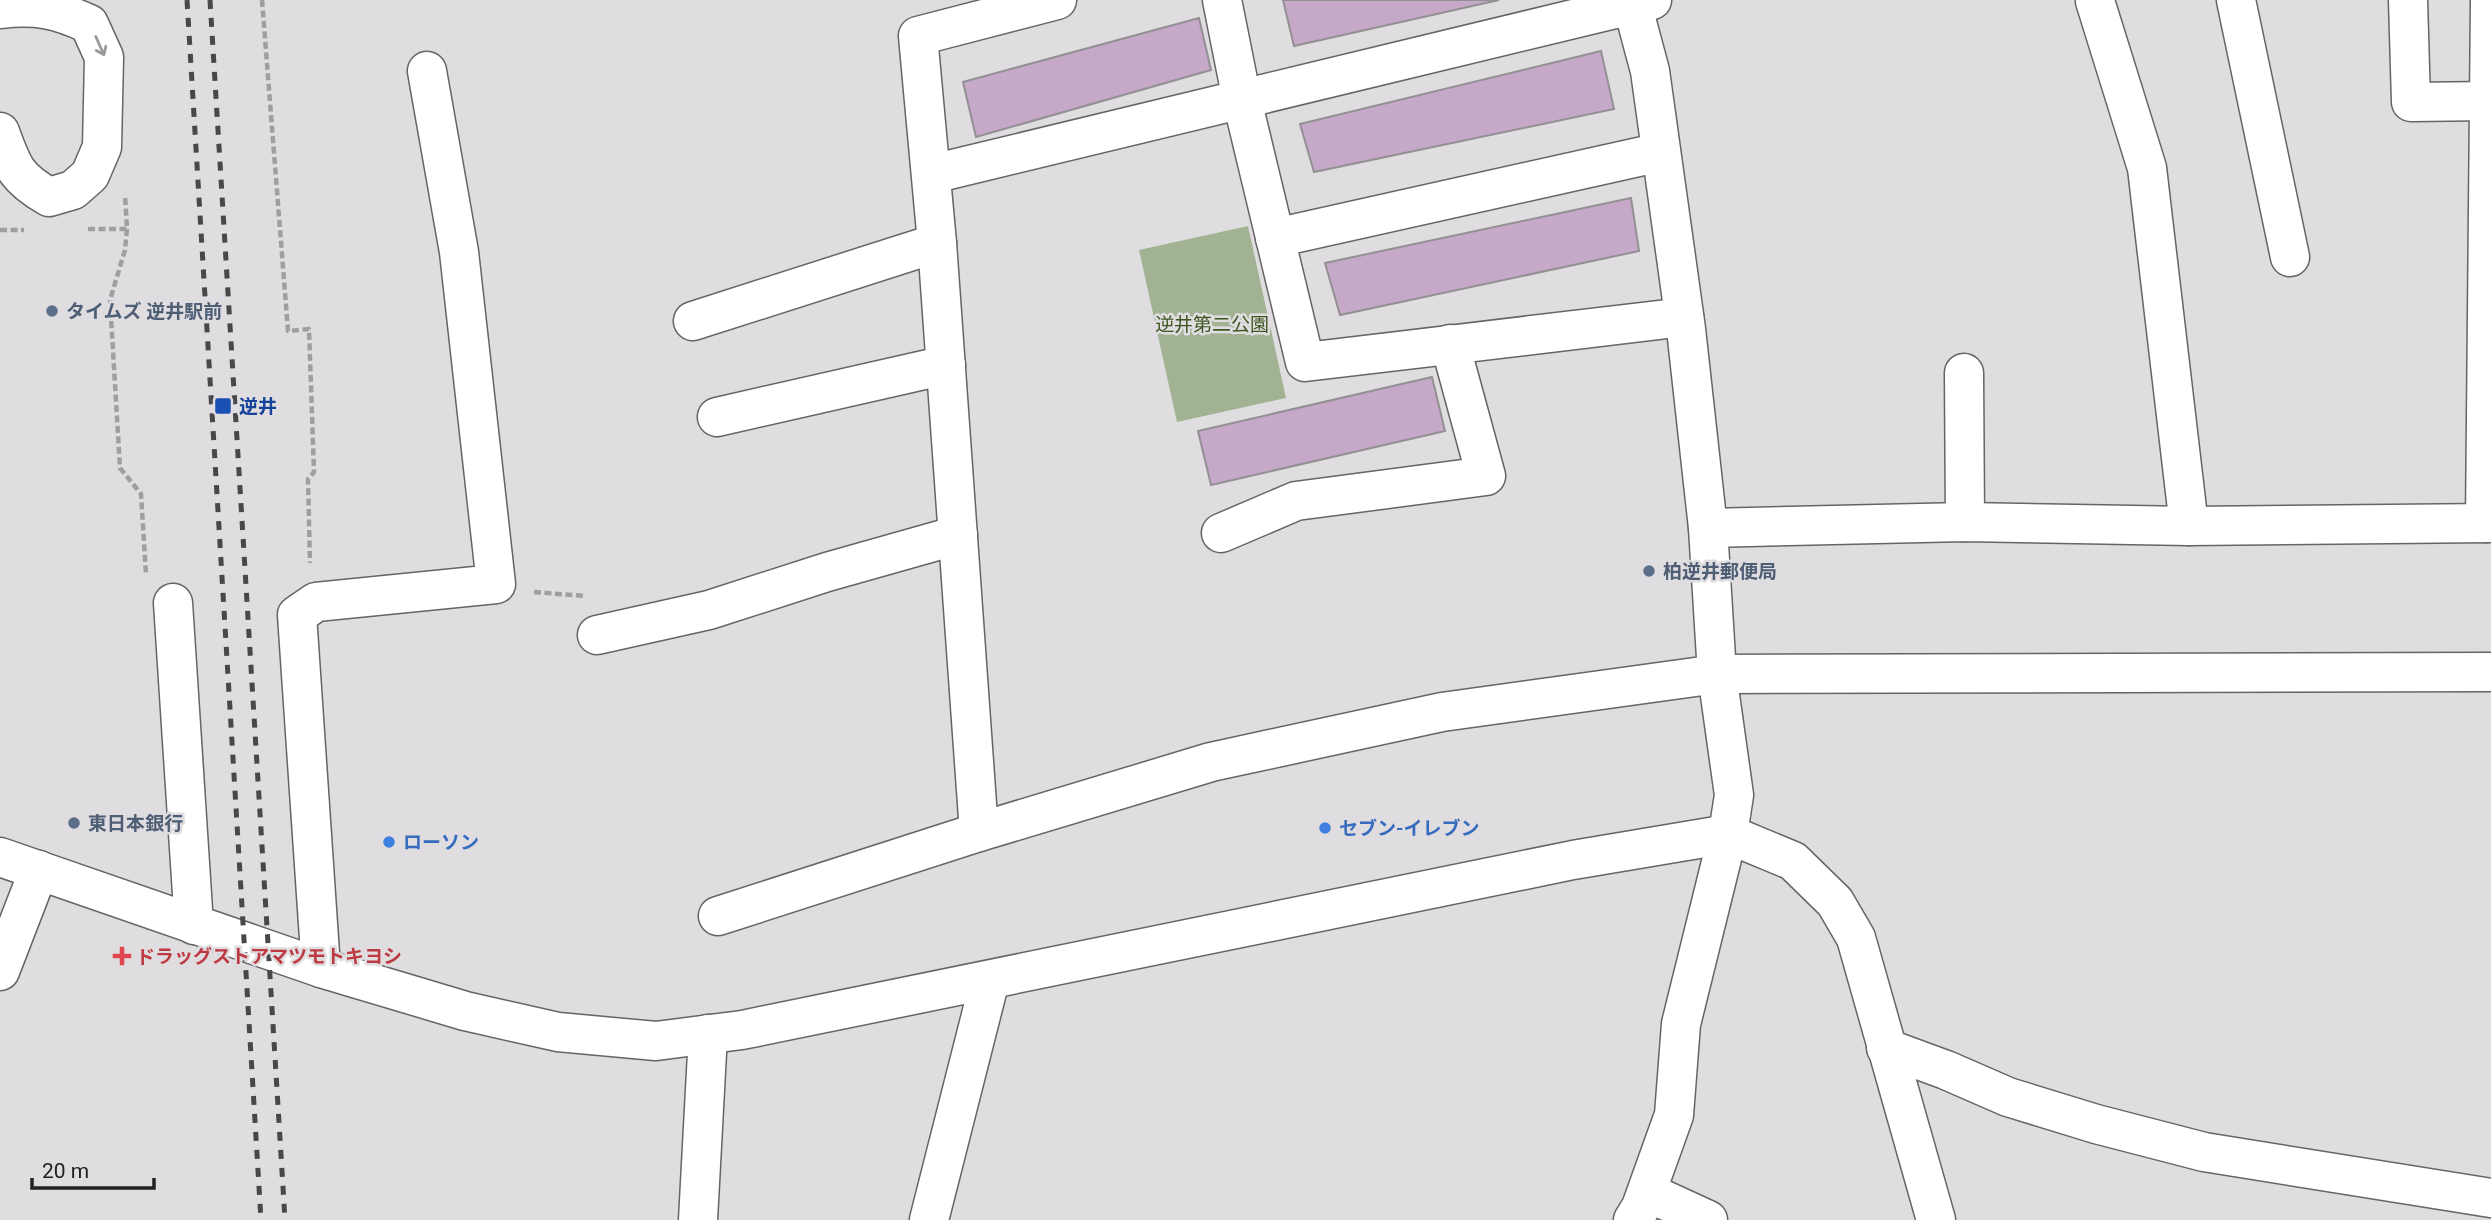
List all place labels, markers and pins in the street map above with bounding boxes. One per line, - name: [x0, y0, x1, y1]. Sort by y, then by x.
- place label: タイムズ 逆井駅前: [66, 300, 222, 323]
- marker: タイムズ 逆井駅前: [44, 303, 60, 319]
- place label: 逆井: [239, 395, 277, 418]
- marker: 逆井: [213, 396, 233, 416]
- place label: 柏逆井郵便局: [1663, 560, 1777, 583]
- marker: 柏逆井郵便局: [1641, 563, 1657, 579]
- place label: 東日本銀行: [88, 812, 183, 835]
- marker: 東日本銀行: [66, 815, 82, 831]
- place label: セブン-イレブン: [1339, 817, 1480, 840]
- marker: セブン-イレブン: [1317, 820, 1333, 836]
- place label: ローソン: [403, 831, 479, 854]
- marker: ローソン: [381, 834, 397, 850]
- place label: ドラッグストアマツモトキヨシ: [136, 945, 402, 968]
- marker: ドラッグストアマツモトキヨシ: [114, 948, 130, 964]

